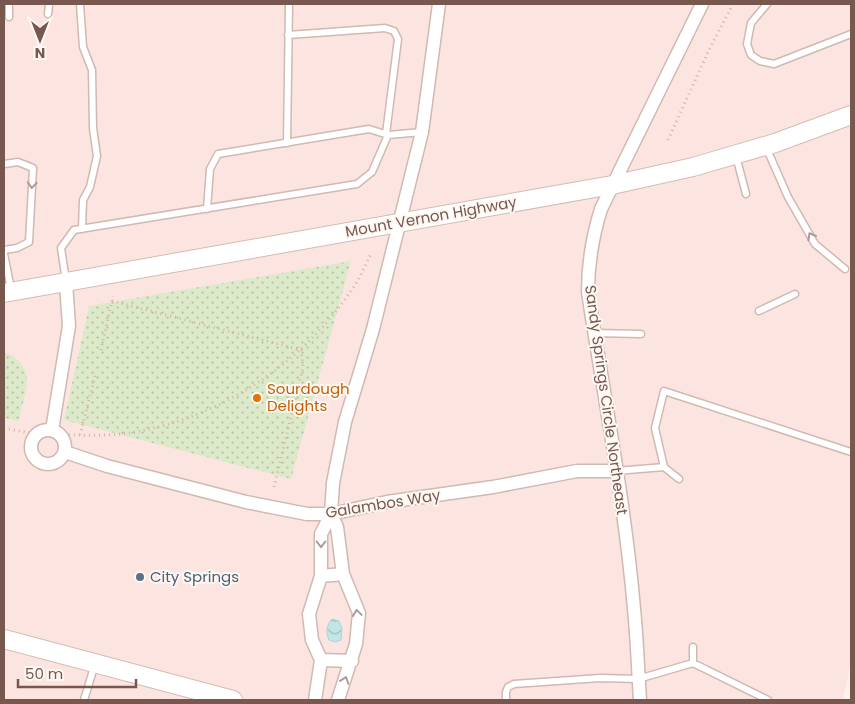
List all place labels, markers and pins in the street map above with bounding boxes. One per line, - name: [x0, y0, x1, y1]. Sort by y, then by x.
- place label: Sourdough Delights: [267, 378, 350, 416]
- marker: Sourdough Delights: [251, 392, 263, 404]
- place label: City Springs: [150, 566, 239, 587]
- marker: City Springs: [134, 571, 146, 583]

